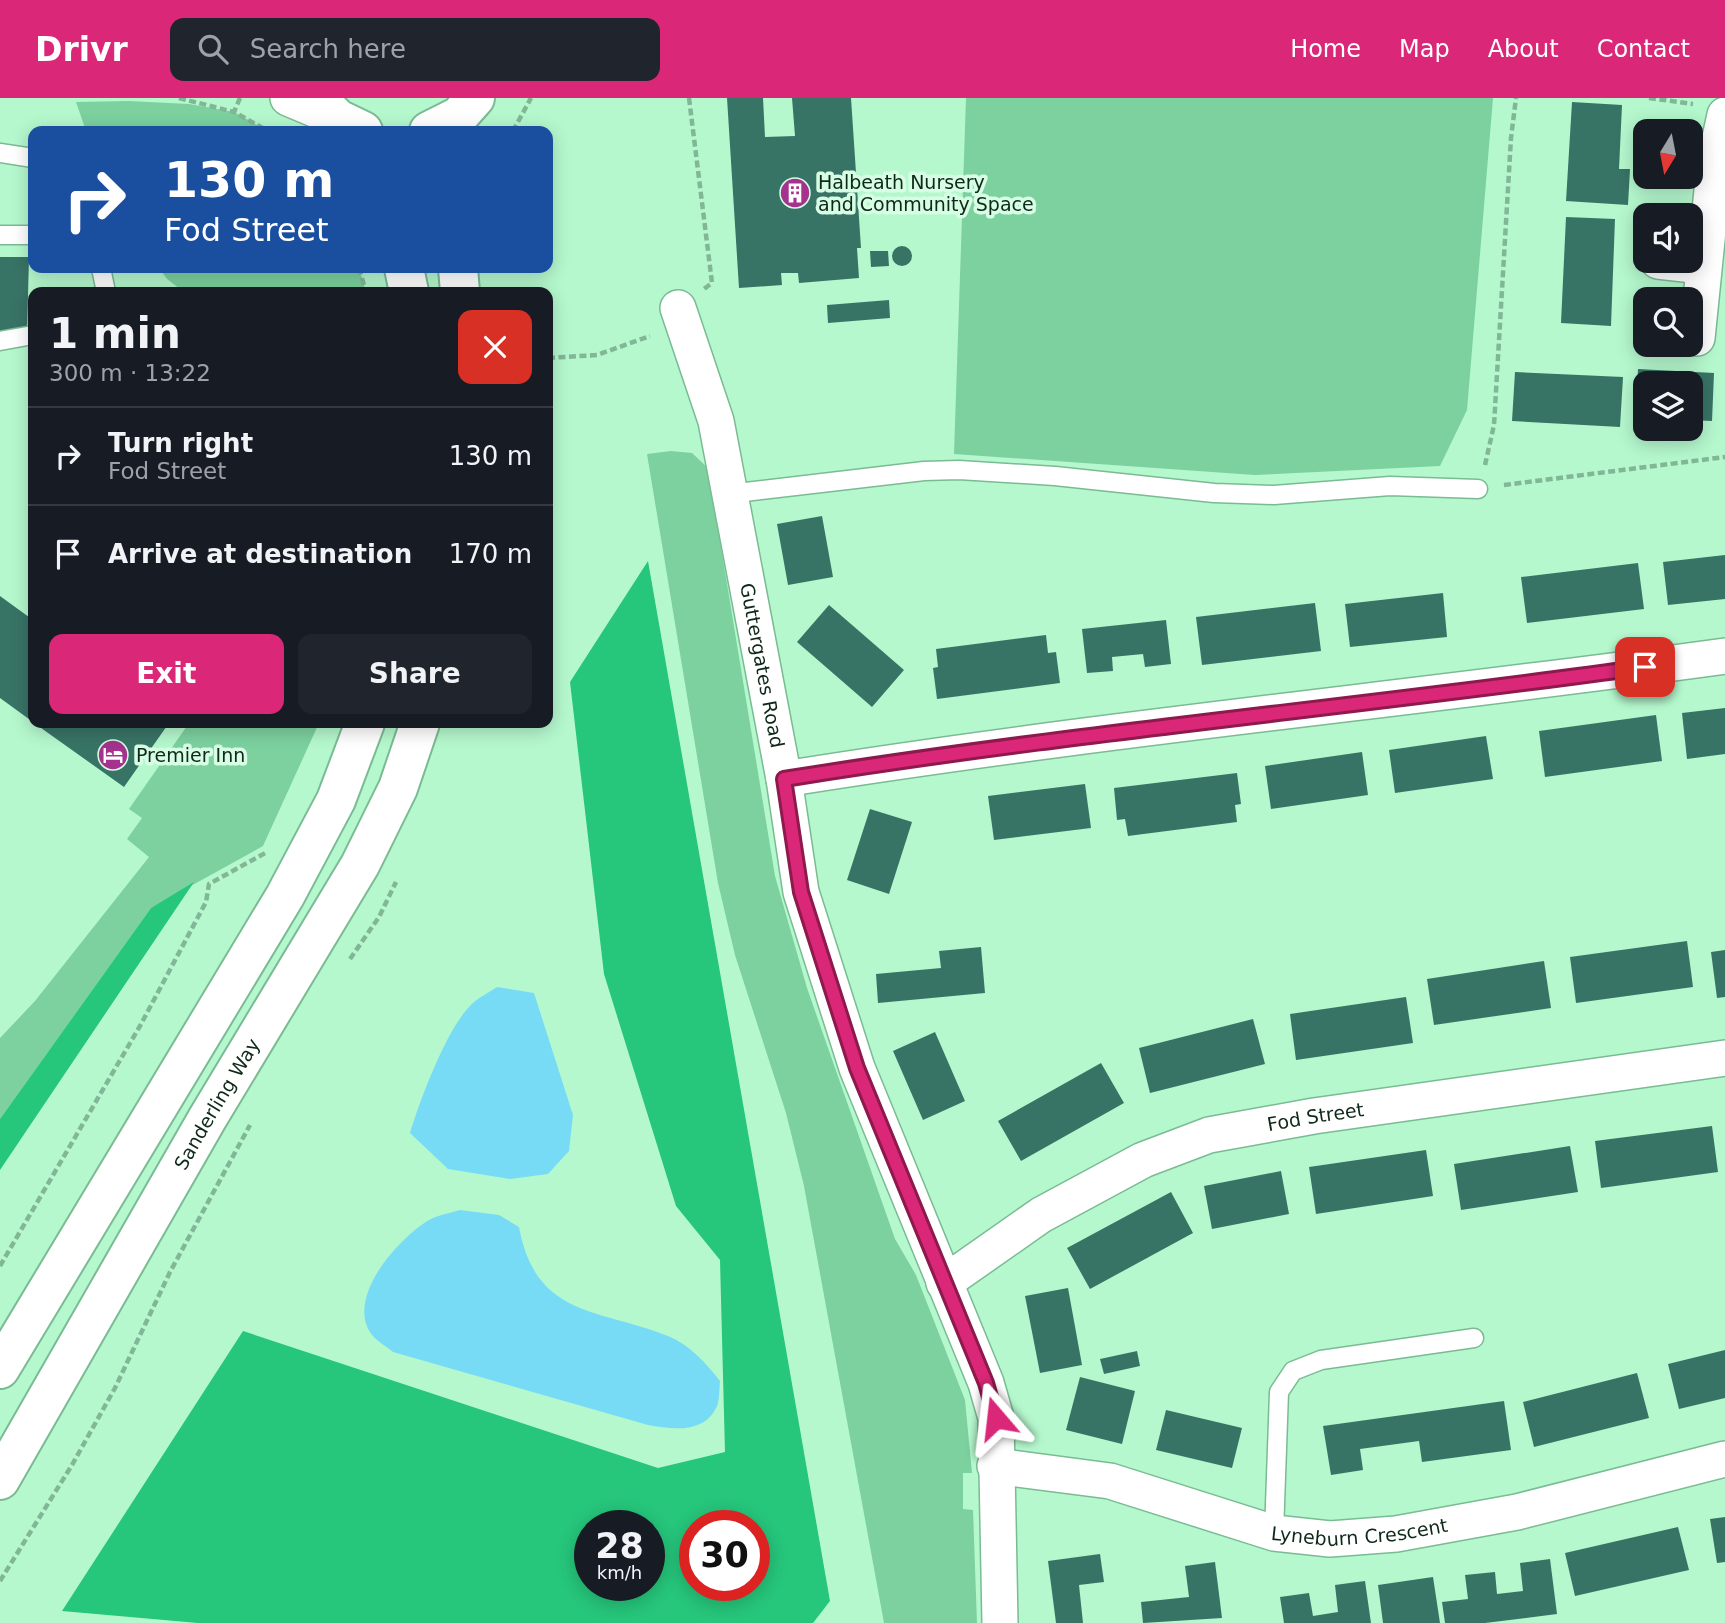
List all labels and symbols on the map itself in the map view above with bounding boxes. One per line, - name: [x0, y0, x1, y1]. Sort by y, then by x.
- north arrow: [1633, 119, 1703, 189]
- place label: Halbeath Nursery and Community Space: [818, 171, 1034, 215]
- building icon: Halbeath Nursery and Community Space: [778, 176, 812, 210]
- street label: Guttergates Road: [736, 581, 789, 750]
- pin: [1615, 637, 1675, 697]
- hotel icon: Premier Inn: [96, 738, 130, 772]
- place label: Premier Inn: [136, 744, 245, 766]
- street label: Sanderling Way: [169, 1034, 264, 1173]
- street label: Fod Street: [1265, 1098, 1365, 1135]
- position arrow: [959, 1381, 1033, 1455]
- speed limit sign: 30: [679, 1510, 770, 1601]
- street label: Lyneburn Crescent: [1270, 1514, 1449, 1550]

